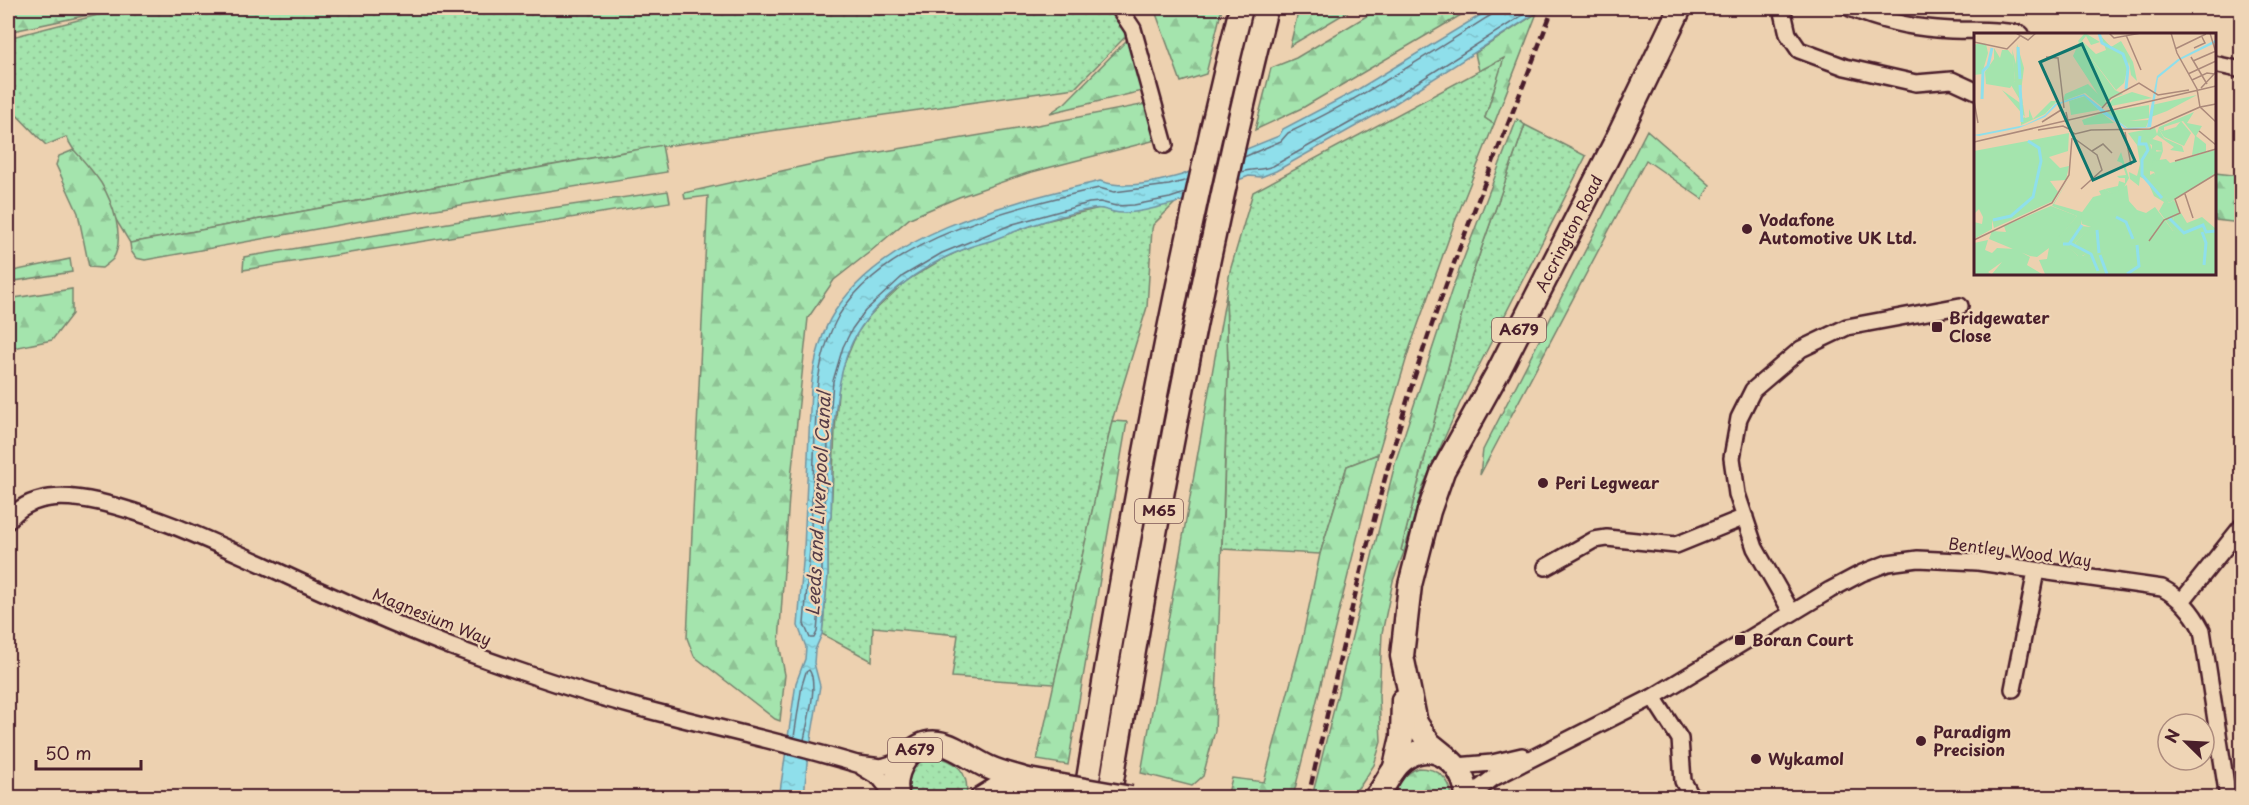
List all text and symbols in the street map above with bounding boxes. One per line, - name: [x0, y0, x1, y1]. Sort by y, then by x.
- inset map: [1974, 33, 2216, 274]
- street label: Accrington Road: [1528, 170, 1608, 296]
- place label: Vodafone Automotive UK Ltd.: [1759, 207, 1917, 249]
- marker: Vodafone Automotive UK Ltd.: [1740, 222, 1754, 236]
- place label: Bridgewater Close: [1949, 305, 2050, 347]
- road number: A679: [1492, 318, 1546, 342]
- marker: Bridgewater Close: [1930, 320, 1944, 334]
- water label: Leeds and Liverpool Canal: [798, 388, 837, 617]
- place label: Peri Legwear: [1555, 470, 1660, 494]
- marker: Peri Legwear: [1536, 476, 1550, 490]
- road number: M65: [1135, 499, 1183, 523]
- street label: Bentley Wood Way: [1947, 530, 2093, 572]
- street label: Magnesium Way: [369, 581, 496, 651]
- place label: Boran Court: [1752, 627, 1854, 651]
- marker: Boran Court: [1733, 633, 1747, 647]
- north arrow: [2156, 712, 2216, 772]
- place label: Paradigm Precision: [1933, 719, 2011, 761]
- text: N: [2158, 725, 2185, 746]
- scale bar: [36, 733, 141, 771]
- marker: Paradigm Precision: [1914, 734, 1928, 748]
- road number: A679: [888, 738, 942, 762]
- text: 50 m: [45, 739, 92, 766]
- place label: Wykamol: [1768, 746, 1844, 770]
- marker: Wykamol: [1749, 752, 1763, 766]

